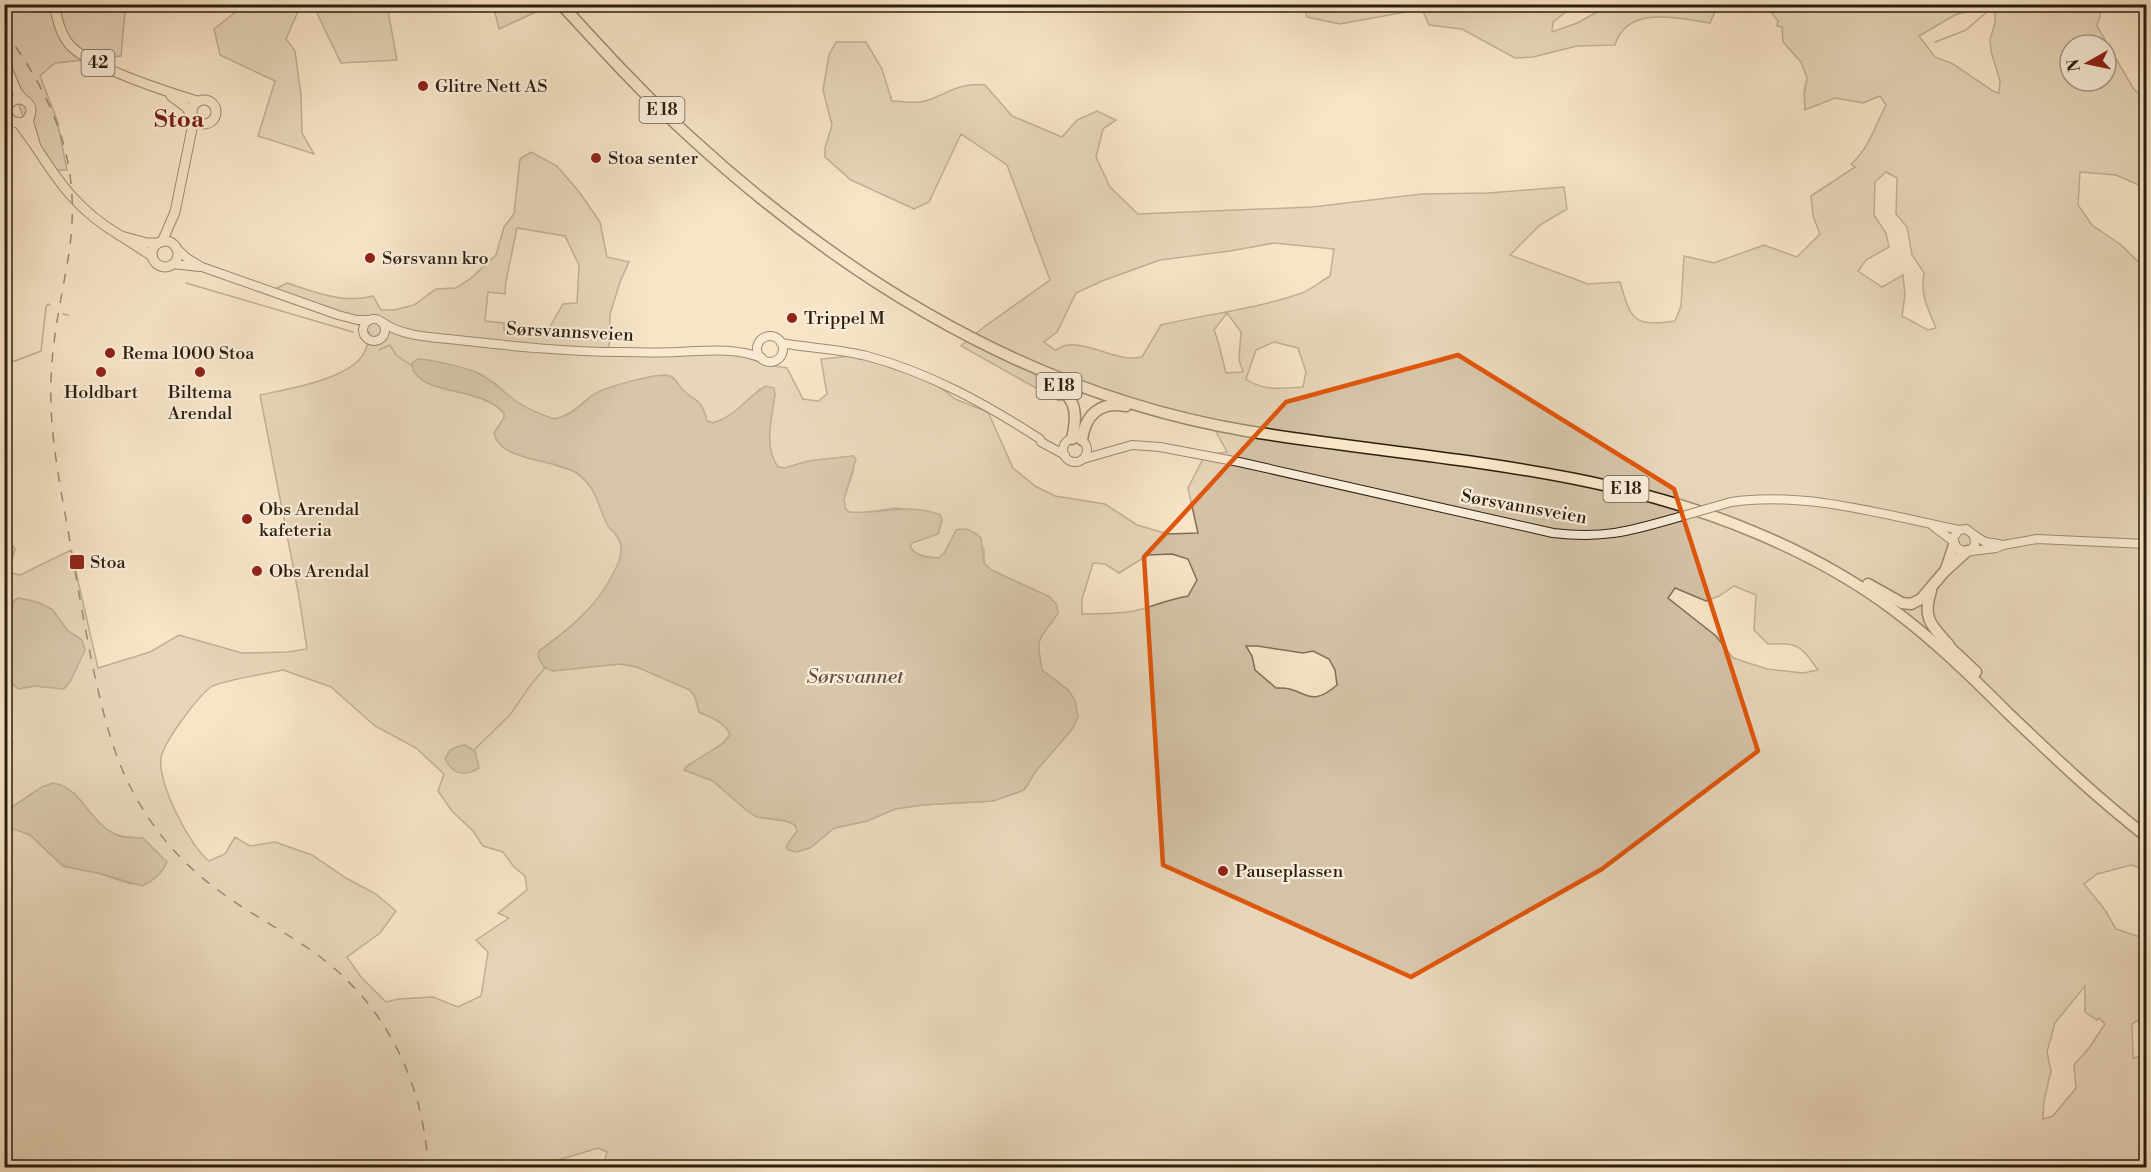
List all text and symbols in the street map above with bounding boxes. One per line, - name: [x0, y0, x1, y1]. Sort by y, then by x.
- north arrow: [2058, 33, 2118, 93]
- road number: 42: [82, 50, 114, 76]
- text: N: [2063, 57, 2085, 73]
- place label: Glitre Nett AS: [435, 75, 548, 98]
- marker: Glitre Nett AS: [416, 79, 430, 93]
- road number: E 18: [640, 97, 684, 123]
- district label: Stoa: [154, 105, 205, 135]
- place label: Stoa senter: [608, 147, 698, 170]
- marker: Stoa senter: [589, 151, 603, 165]
- place label: Sørsvann kro: [382, 247, 489, 270]
- marker: Sørsvann kro: [363, 251, 377, 265]
- place label: Trippel M: [804, 307, 885, 330]
- marker: Trippel M: [785, 311, 799, 325]
- street label: Sørsvannsveien: [506, 317, 635, 347]
- place label: Rema 1000 Stoa: [122, 342, 255, 365]
- marker: Rema 1000 Stoa: [103, 346, 117, 360]
- marker: Holdbart: [94, 365, 108, 379]
- marker: Biltema Arendal: [193, 365, 207, 379]
- road number: E 18: [1036, 373, 1082, 399]
- place label: Holdbart: [64, 381, 139, 404]
- place label: Biltema Arendal: [167, 381, 233, 425]
- road number: E 18: [1604, 476, 1648, 502]
- street label: Sørsvannsveien: [1459, 485, 1589, 529]
- place label: Obs Arendal kafeteria: [259, 498, 360, 542]
- marker: Obs Arendal kafeteria: [240, 512, 254, 526]
- place label: Stoa: [90, 551, 127, 574]
- marker: Stoa: [68, 553, 86, 571]
- place label: Obs Arendal: [269, 560, 370, 583]
- marker: Obs Arendal: [250, 564, 264, 578]
- water label: Sørsvannet: [806, 665, 904, 690]
- place label: Pauseplassen: [1235, 860, 1343, 883]
- marker: Pauseplassen: [1216, 864, 1230, 878]

